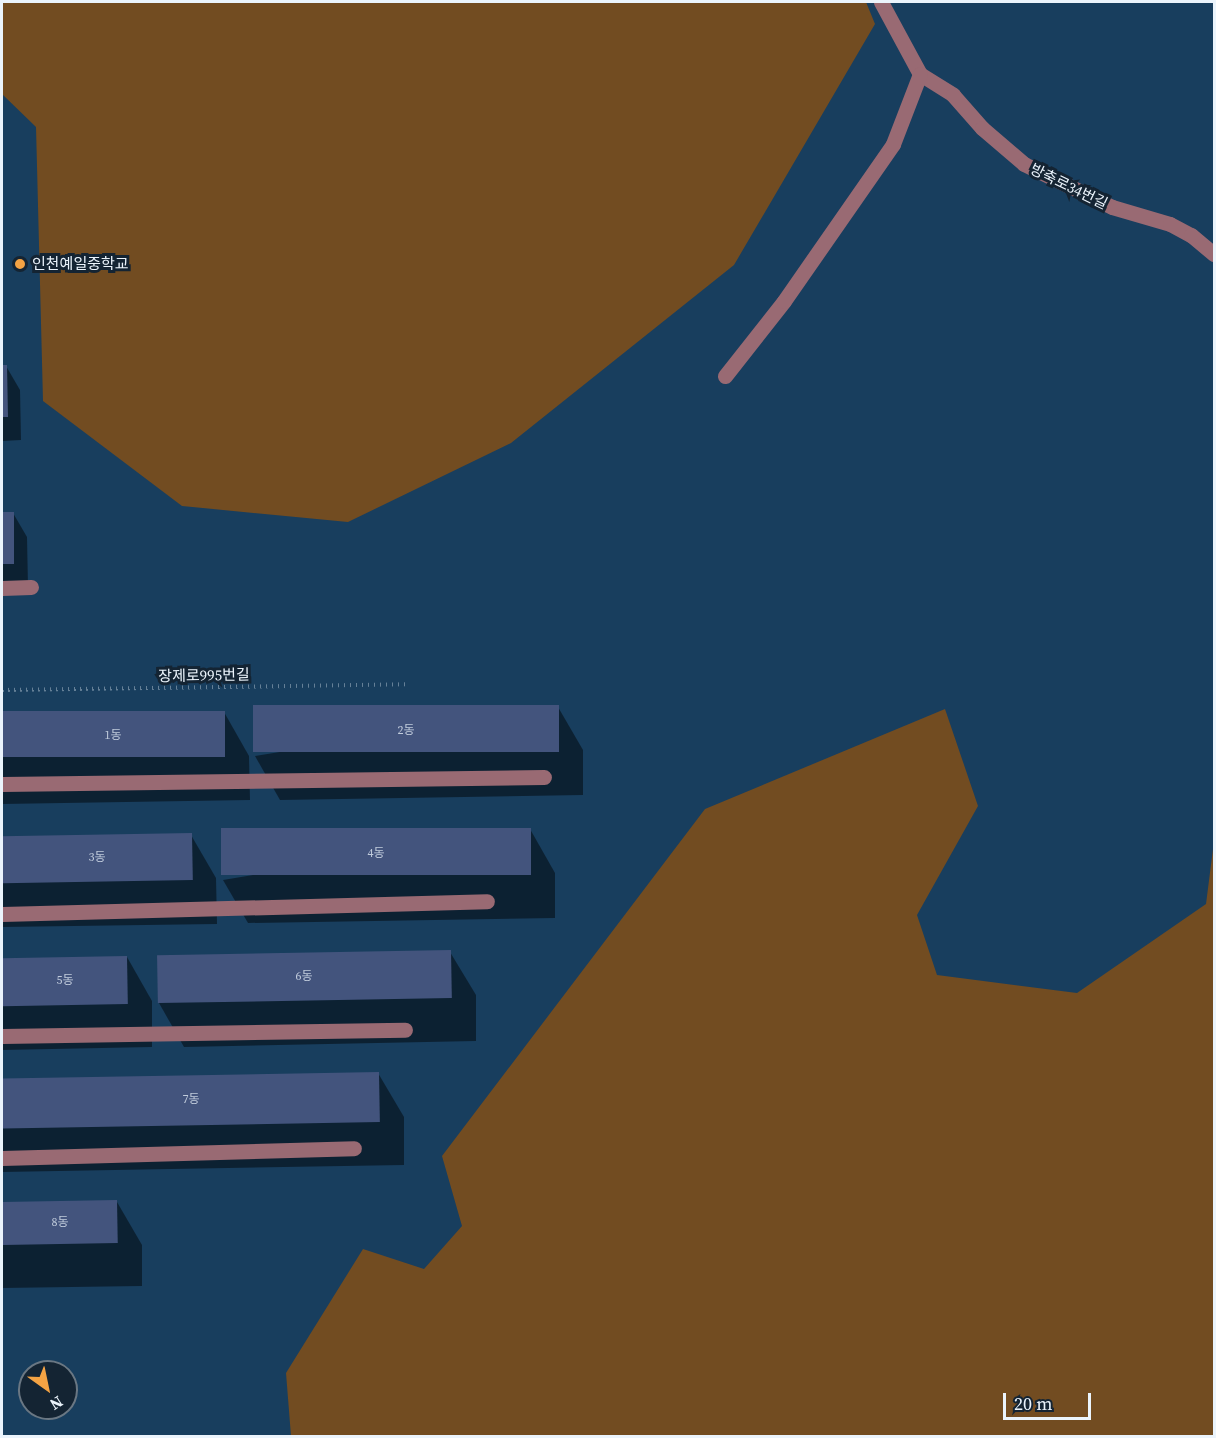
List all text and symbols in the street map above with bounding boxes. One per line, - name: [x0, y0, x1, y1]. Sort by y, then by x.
- street label: 방축로34번길: [1027, 159, 1111, 213]
- place label: 인천예일중학교: [32, 255, 129, 273]
- marker: 인천예일중학교: [13, 257, 27, 271]
- street label: 장제로995번길: [158, 665, 250, 685]
- house number: 2동: [397, 724, 415, 738]
- house number: 1동: [104, 729, 122, 743]
- house number: 4동: [367, 847, 385, 861]
- house number: 3동: [88, 851, 106, 865]
- house number: 6동: [295, 970, 313, 984]
- house number: 5동: [56, 974, 74, 988]
- house number: 7동: [182, 1093, 200, 1107]
- house number: 8동: [51, 1216, 69, 1230]
- north arrow: [18, 1360, 78, 1420]
- scale bar: [1006, 1381, 1094, 1419]
- text: N: [46, 1391, 68, 1416]
- text: 20 m: [1014, 1391, 1052, 1416]

